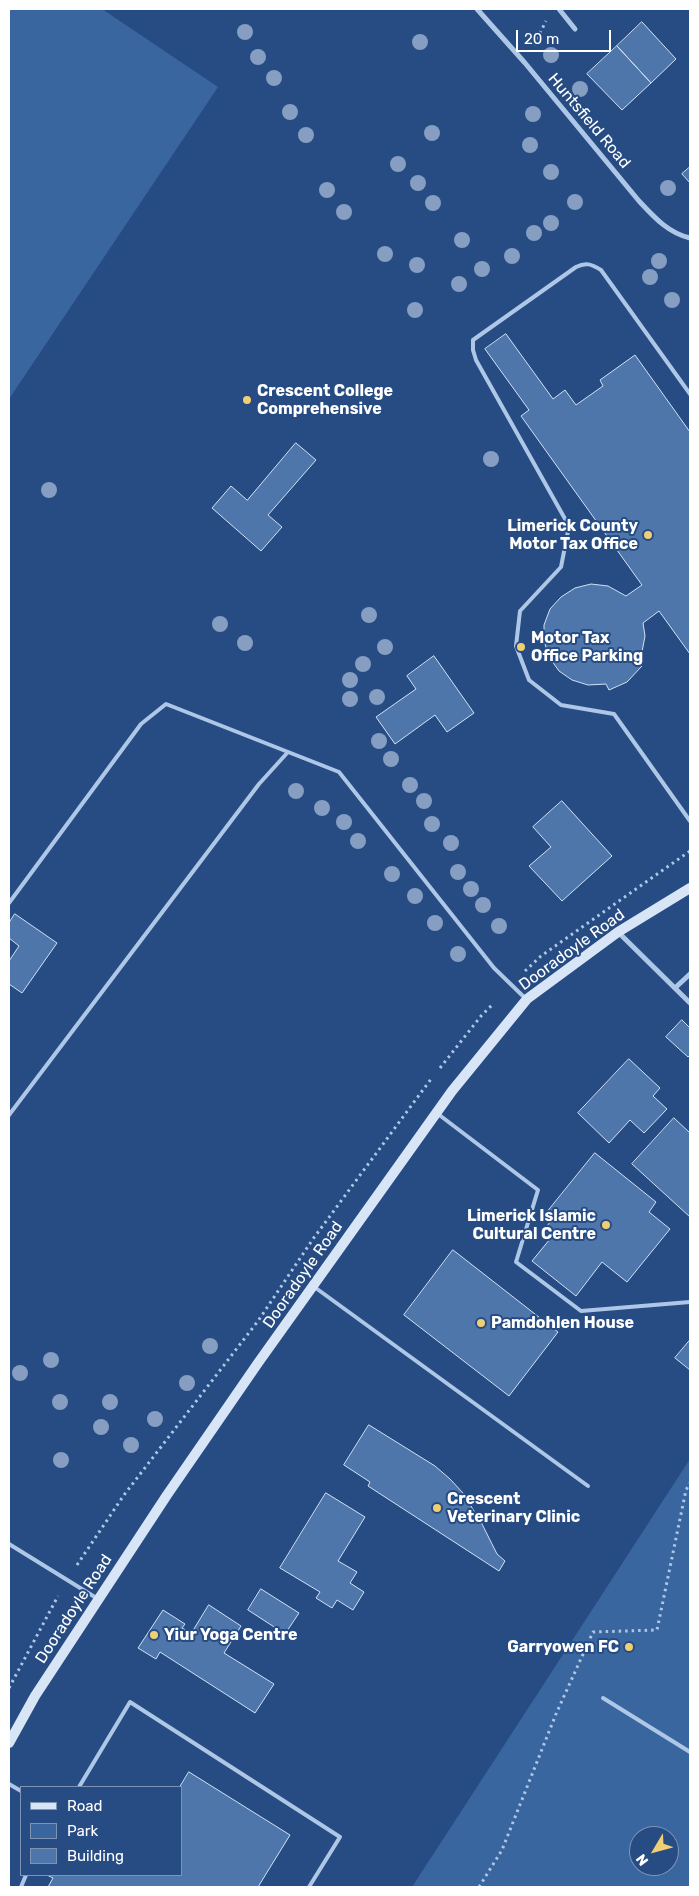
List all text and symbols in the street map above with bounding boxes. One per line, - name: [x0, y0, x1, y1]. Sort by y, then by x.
- scale bar: [519, 20, 614, 52]
- text: 20 m: [524, 30, 559, 48]
- street label: Huntsfield Road: [544, 70, 634, 172]
- place label: Crescent College Comprehensive: [257, 381, 393, 419]
- marker: Crescent College Comprehensive: [241, 394, 253, 406]
- place label: Limerick County Motor Tax Office: [507, 516, 638, 554]
- marker: Limerick County Motor Tax Office: [642, 529, 654, 541]
- place label: Motor Tax Office Parking: [531, 628, 643, 666]
- marker: Motor Tax Office Parking: [515, 641, 527, 653]
- street label: Dooradoyle Road: [515, 905, 629, 995]
- place label: Limerick Islamic Cultural Centre: [467, 1206, 596, 1244]
- street label: Dooradoyle Road: [259, 1218, 347, 1332]
- marker: Limerick Islamic Cultural Centre: [600, 1219, 612, 1231]
- place label: Pamdohlen House: [491, 1313, 634, 1333]
- marker: Pamdohlen House: [475, 1317, 487, 1329]
- place label: Crescent Veterinary Clinic: [447, 1489, 580, 1527]
- marker: Crescent Veterinary Clinic: [431, 1502, 443, 1514]
- street label: Dooradoyle Road: [32, 1551, 116, 1667]
- place label: Yiur Yoga Centre: [164, 1625, 297, 1645]
- marker: Yiur Yoga Centre: [148, 1629, 160, 1641]
- place label: Garryowen FC: [507, 1637, 619, 1657]
- marker: Garryowen FC: [623, 1641, 635, 1653]
- legend: [20, 1786, 182, 1876]
- text: Road: [67, 1797, 103, 1815]
- text: Park: [67, 1822, 98, 1840]
- north arrow: [629, 1826, 679, 1876]
- text: Building: [67, 1847, 124, 1865]
- text: N: [633, 1851, 652, 1869]

